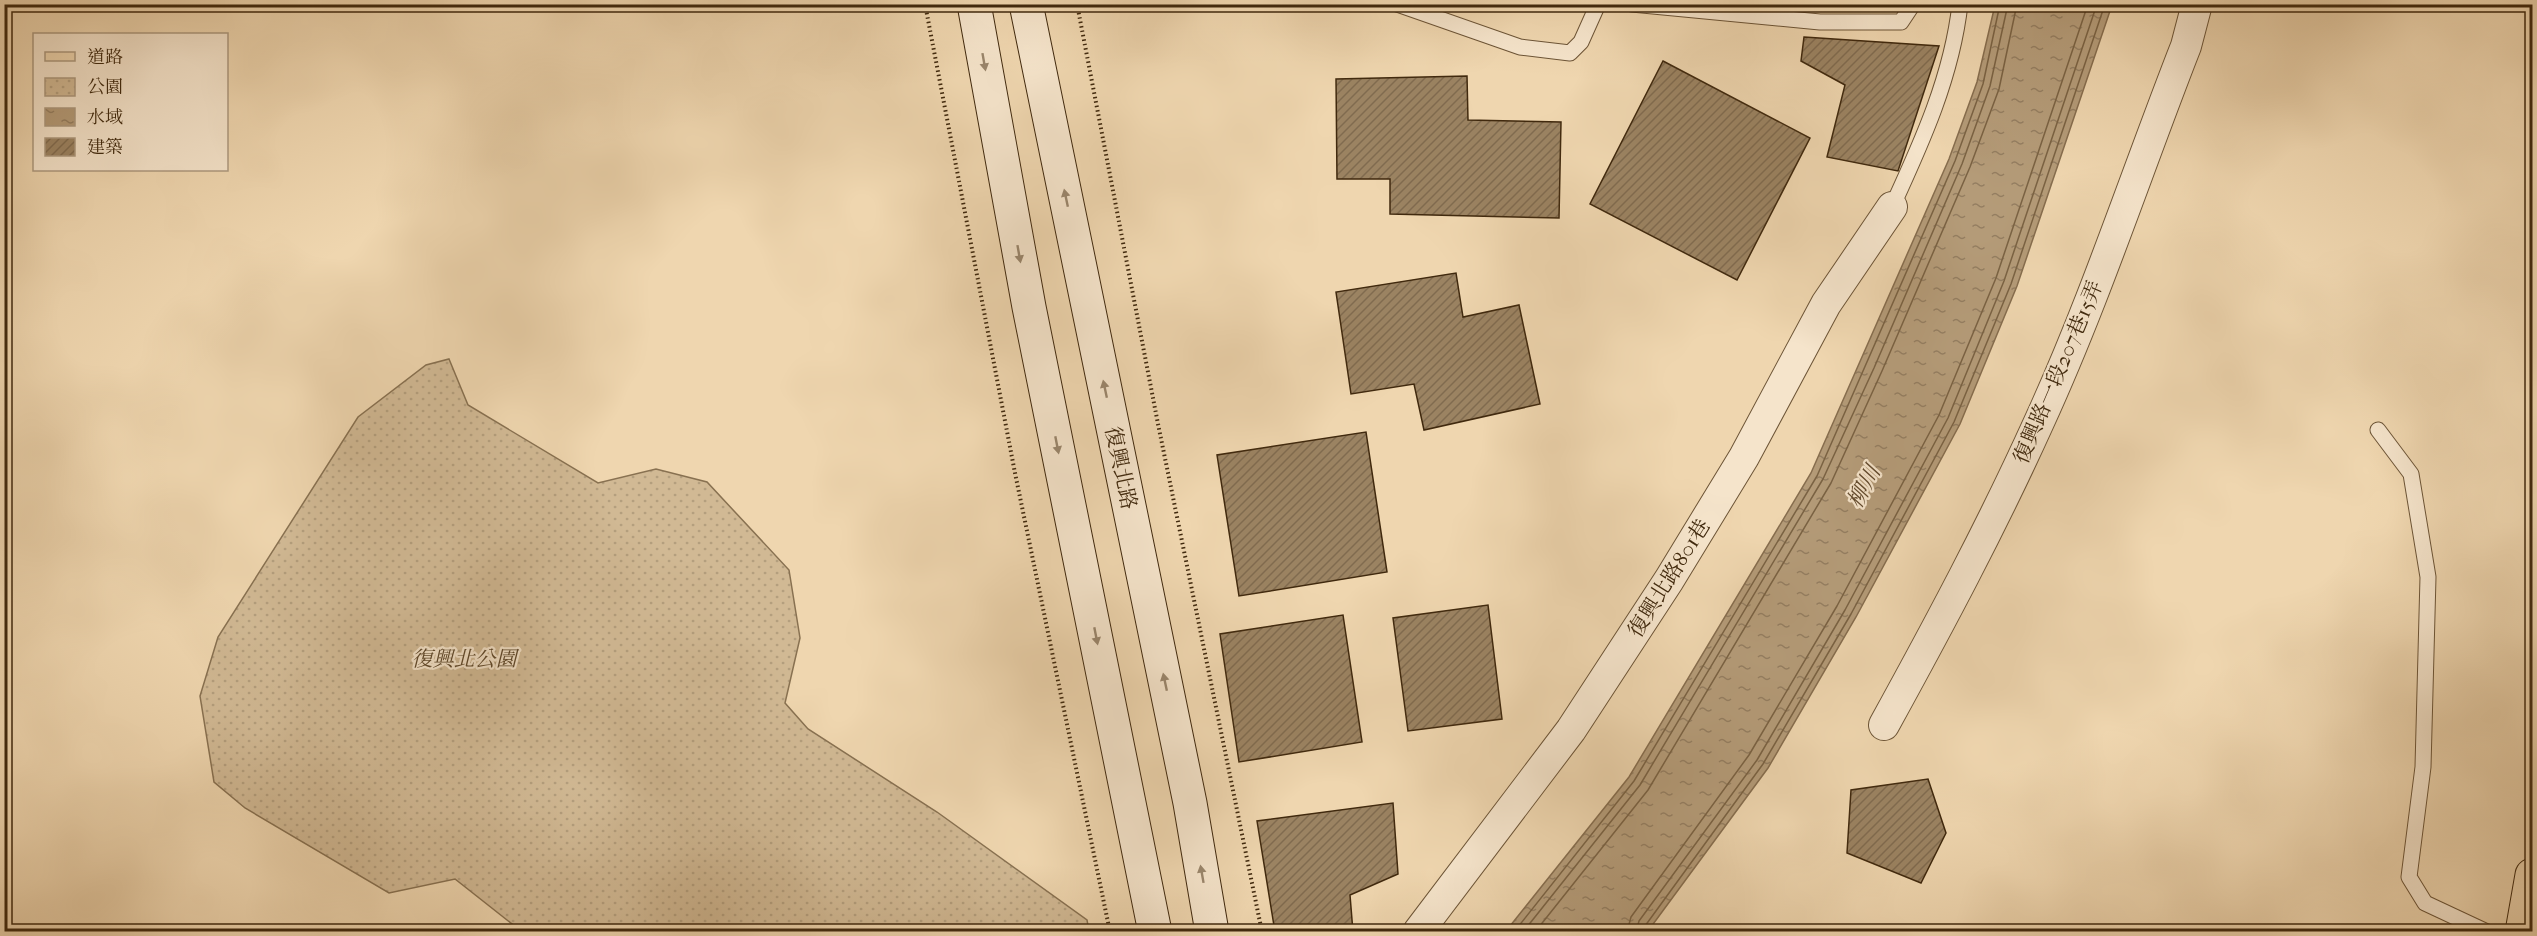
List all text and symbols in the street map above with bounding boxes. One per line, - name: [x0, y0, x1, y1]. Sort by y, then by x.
- legend: [33, 33, 228, 171]
- text: 道路: [87, 47, 123, 68]
- one-way arrow: [980, 53, 989, 72]
- text: 公園: [87, 77, 123, 98]
- text: 水域: [87, 107, 123, 128]
- text: 建築: [87, 137, 123, 158]
- one-way arrow: [1060, 188, 1070, 207]
- one-way arrow: [1015, 245, 1024, 264]
- street label: 復興路一段207巷15弄: [2009, 277, 2107, 467]
- one-way arrow: [1100, 379, 1109, 398]
- street label: 復興北路: [1101, 424, 1141, 512]
- one-way arrow: [1053, 436, 1062, 455]
- water label: 柳川: [1842, 460, 1887, 513]
- street label: 復興北路801巷: [1623, 515, 1715, 641]
- one-way arrow: [1091, 627, 1101, 646]
- park label: 復興北公園: [412, 647, 519, 671]
- one-way arrow: [1160, 673, 1169, 692]
- one-way arrow: [1197, 864, 1206, 883]

